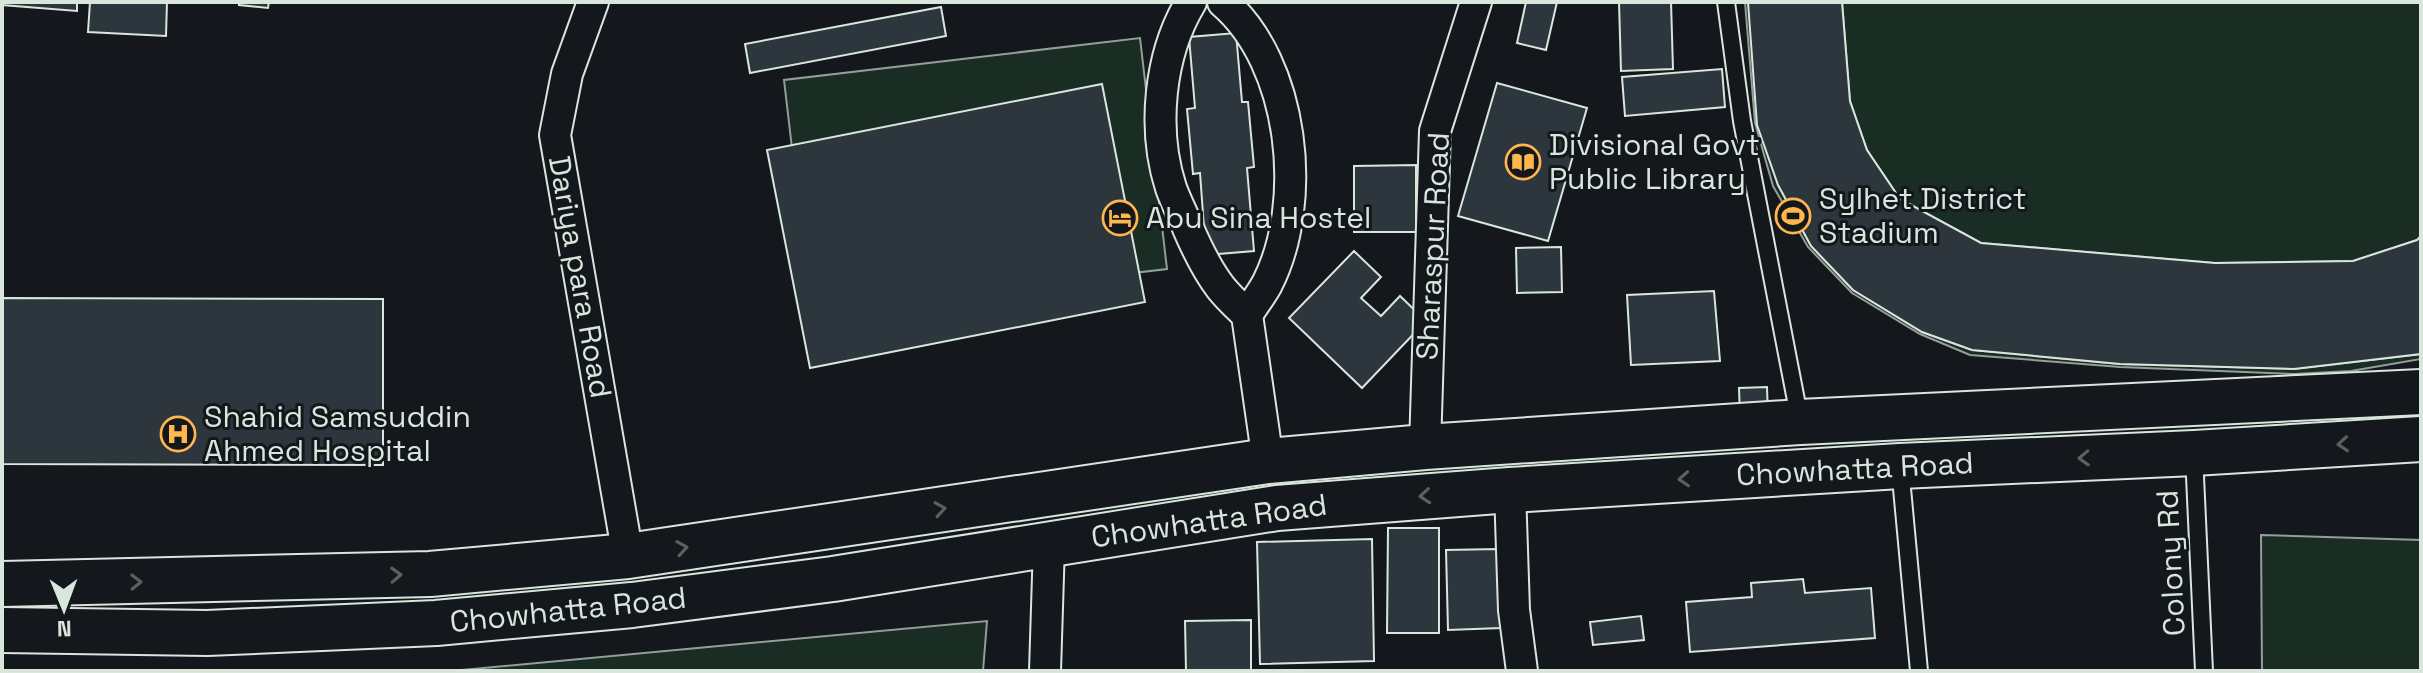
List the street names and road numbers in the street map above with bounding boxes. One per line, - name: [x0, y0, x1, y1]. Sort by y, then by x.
- street label: Sharaspur Road: [1407, 131, 1458, 361]
- street label: Dariya para Road: [540, 153, 621, 401]
- street label: Chowhatta Road: [1735, 443, 1975, 494]
- street label: Chowhatta Road: [1089, 485, 1329, 556]
- street label: Colony Rd: [2147, 489, 2194, 637]
- street label: Chowhatta Road: [448, 578, 688, 641]

